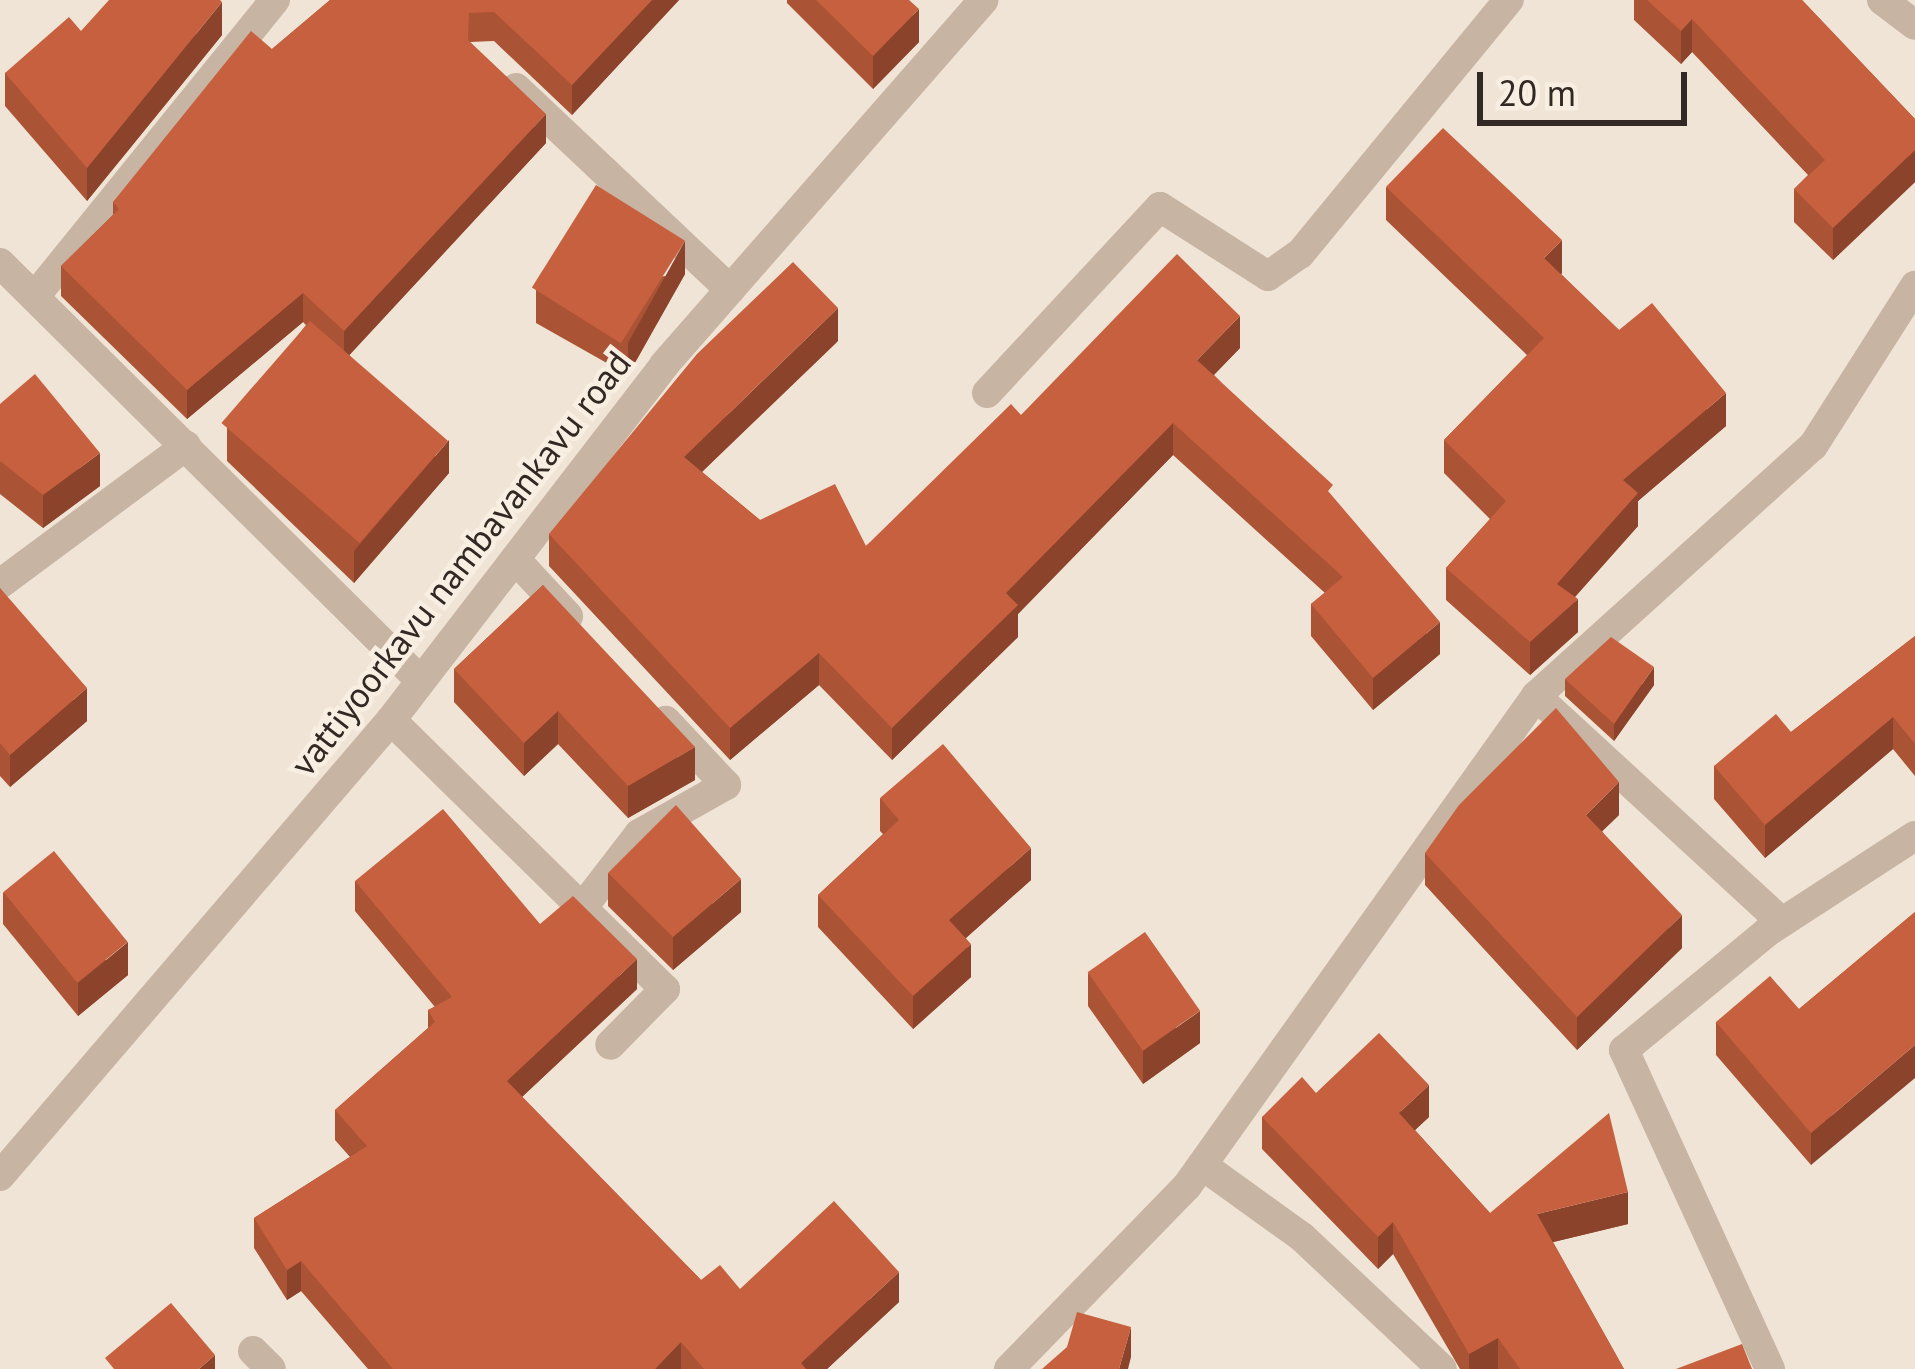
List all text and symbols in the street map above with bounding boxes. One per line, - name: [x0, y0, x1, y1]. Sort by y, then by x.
- scale bar: [1483, 48, 1693, 122]
- text: 20 m: [1498, 69, 1576, 116]
- street label: vattiyoorkavu nambavankavu road: [281, 342, 639, 784]

